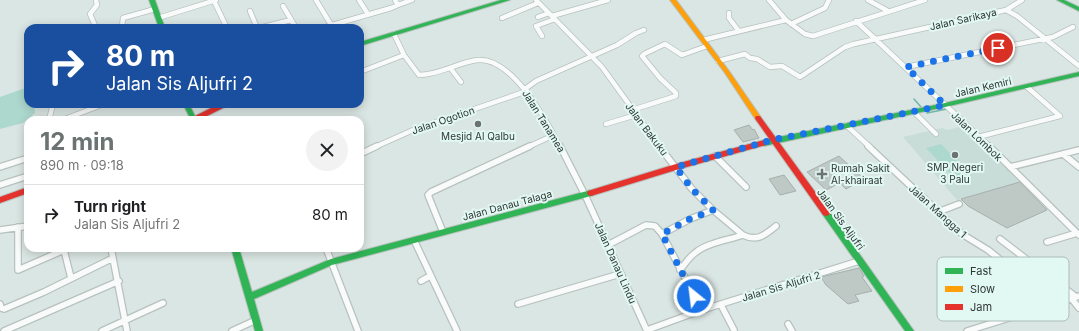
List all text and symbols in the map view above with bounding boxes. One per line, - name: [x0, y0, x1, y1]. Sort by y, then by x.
- street label: Jalan Sarikaya: [928, 5, 998, 33]
- pin: [981, 31, 1015, 65]
- icon: arrive: [987, 37, 1009, 59]
- text: 80 m: [106, 39, 175, 73]
- icon: right: [40, 40, 92, 92]
- text: Jalan Sis Aljufri 2: [106, 73, 253, 94]
- street label: Jalan Kemiri: [954, 75, 1012, 99]
- street label: Jalan Tanamea: [520, 88, 568, 154]
- street label: Jalan Bakuku: [623, 100, 671, 158]
- street label: Jalan Ogotion: [410, 104, 476, 136]
- street label: Jalan Lombok: [949, 109, 1005, 164]
- marker: Mesjid Al Qalbu: [473, 119, 483, 129]
- text: 12 min: [40, 127, 115, 156]
- button: close: [306, 129, 348, 171]
- place label: Mesjid Al Qalbu: [441, 130, 515, 142]
- marker: SMP Negeri 3 Palu: [950, 150, 960, 160]
- text: 890 m · 09:18: [40, 157, 124, 173]
- place label: SMP Negeri 3 Palu: [927, 161, 983, 185]
- place label: Rumah Sakit Al-khairaat: [831, 162, 890, 186]
- marker: Rumah Sakit Al-khairaat: [816, 168, 828, 180]
- street label: Jalan Mangga 1: [907, 182, 969, 240]
- street label: Jalan Sis Aljufri: [815, 186, 867, 252]
- street label: Jalan Danau Talaga: [461, 187, 553, 223]
- text: Turn right: [74, 197, 146, 216]
- icon: right: [40, 204, 62, 226]
- text: 80 m: [312, 205, 348, 224]
- text: Jalan Sis Aljufri 2: [74, 216, 180, 232]
- street label: Jalan Danau Lindu: [593, 221, 639, 305]
- legend: [937, 257, 1069, 321]
- text: Fast: [970, 264, 992, 278]
- street label: Jalan Sis Aljufri 2: [740, 268, 822, 304]
- position arrow: [673, 275, 715, 317]
- text: Slow: [970, 282, 995, 296]
- text: Jam: [970, 300, 992, 314]

